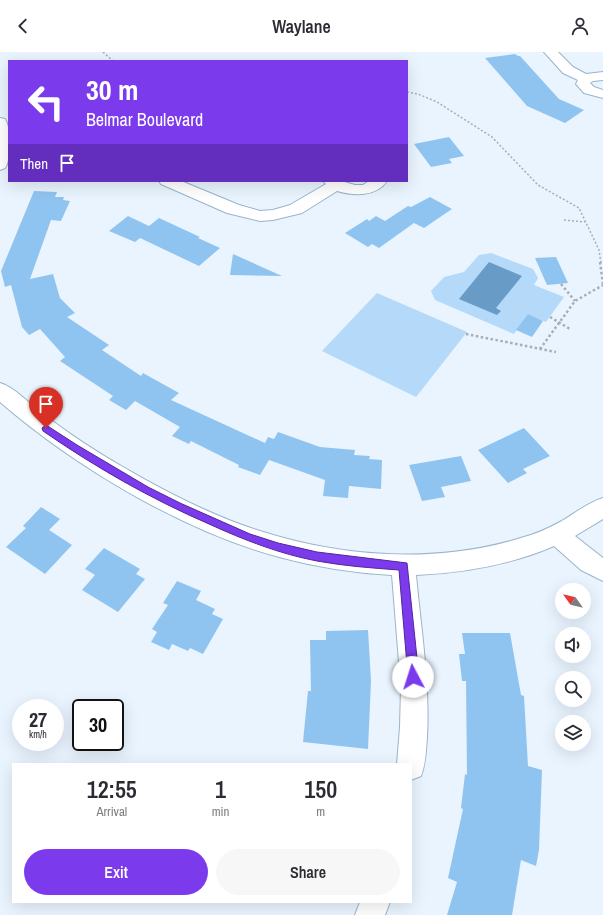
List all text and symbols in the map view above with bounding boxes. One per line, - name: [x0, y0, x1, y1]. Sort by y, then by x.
- text: Waylane: [272, 14, 331, 39]
- icon: back: [12, 15, 34, 37]
- icon: person: [569, 15, 591, 37]
- text: 30 m: [86, 71, 138, 109]
- icon: left: [20, 76, 72, 128]
- text: Belmar Boulevard: [86, 107, 203, 132]
- icon: arrive: [56, 152, 78, 174]
- text: Then: [20, 153, 48, 174]
- pin: [29, 387, 63, 428]
- icon: arrive: [35, 393, 57, 415]
- north arrow: [555, 583, 591, 619]
- map controls: [555, 583, 591, 751]
- button: sound: [555, 627, 591, 663]
- position arrow: [392, 656, 434, 698]
- button: search: [555, 671, 591, 707]
- speed limit sign: 30: [72, 699, 124, 751]
- text: 27: [29, 706, 47, 733]
- button: layers: [555, 715, 591, 751]
- text: km/h: [29, 728, 47, 741]
- text: 12:55: [87, 773, 137, 805]
- text: 1: [215, 773, 226, 805]
- text: 150: [304, 773, 337, 805]
- text: Arrival: [96, 803, 127, 820]
- text: min: [212, 803, 229, 820]
- text: m: [316, 803, 325, 820]
- button: Exit: [24, 849, 208, 895]
- button: Share: [216, 849, 400, 895]

